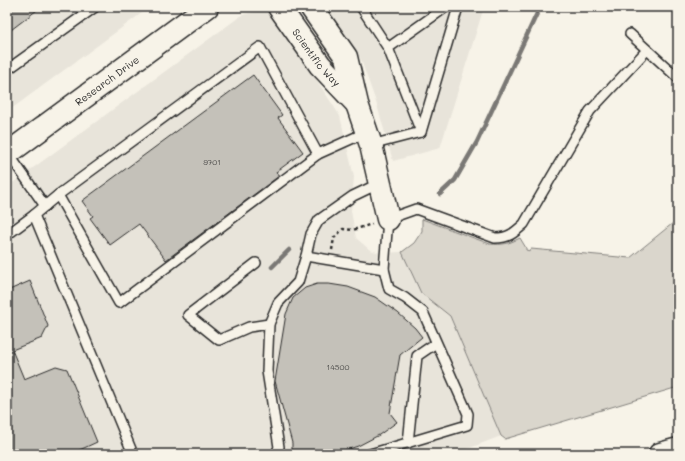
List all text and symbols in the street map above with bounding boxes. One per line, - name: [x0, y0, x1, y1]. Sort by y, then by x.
- street label: Scientific Way: [289, 26, 344, 89]
- street label: Research Drive: [72, 52, 142, 109]
- house number: 9701: [203, 157, 221, 167]
- house number: 14500: [327, 362, 349, 372]

